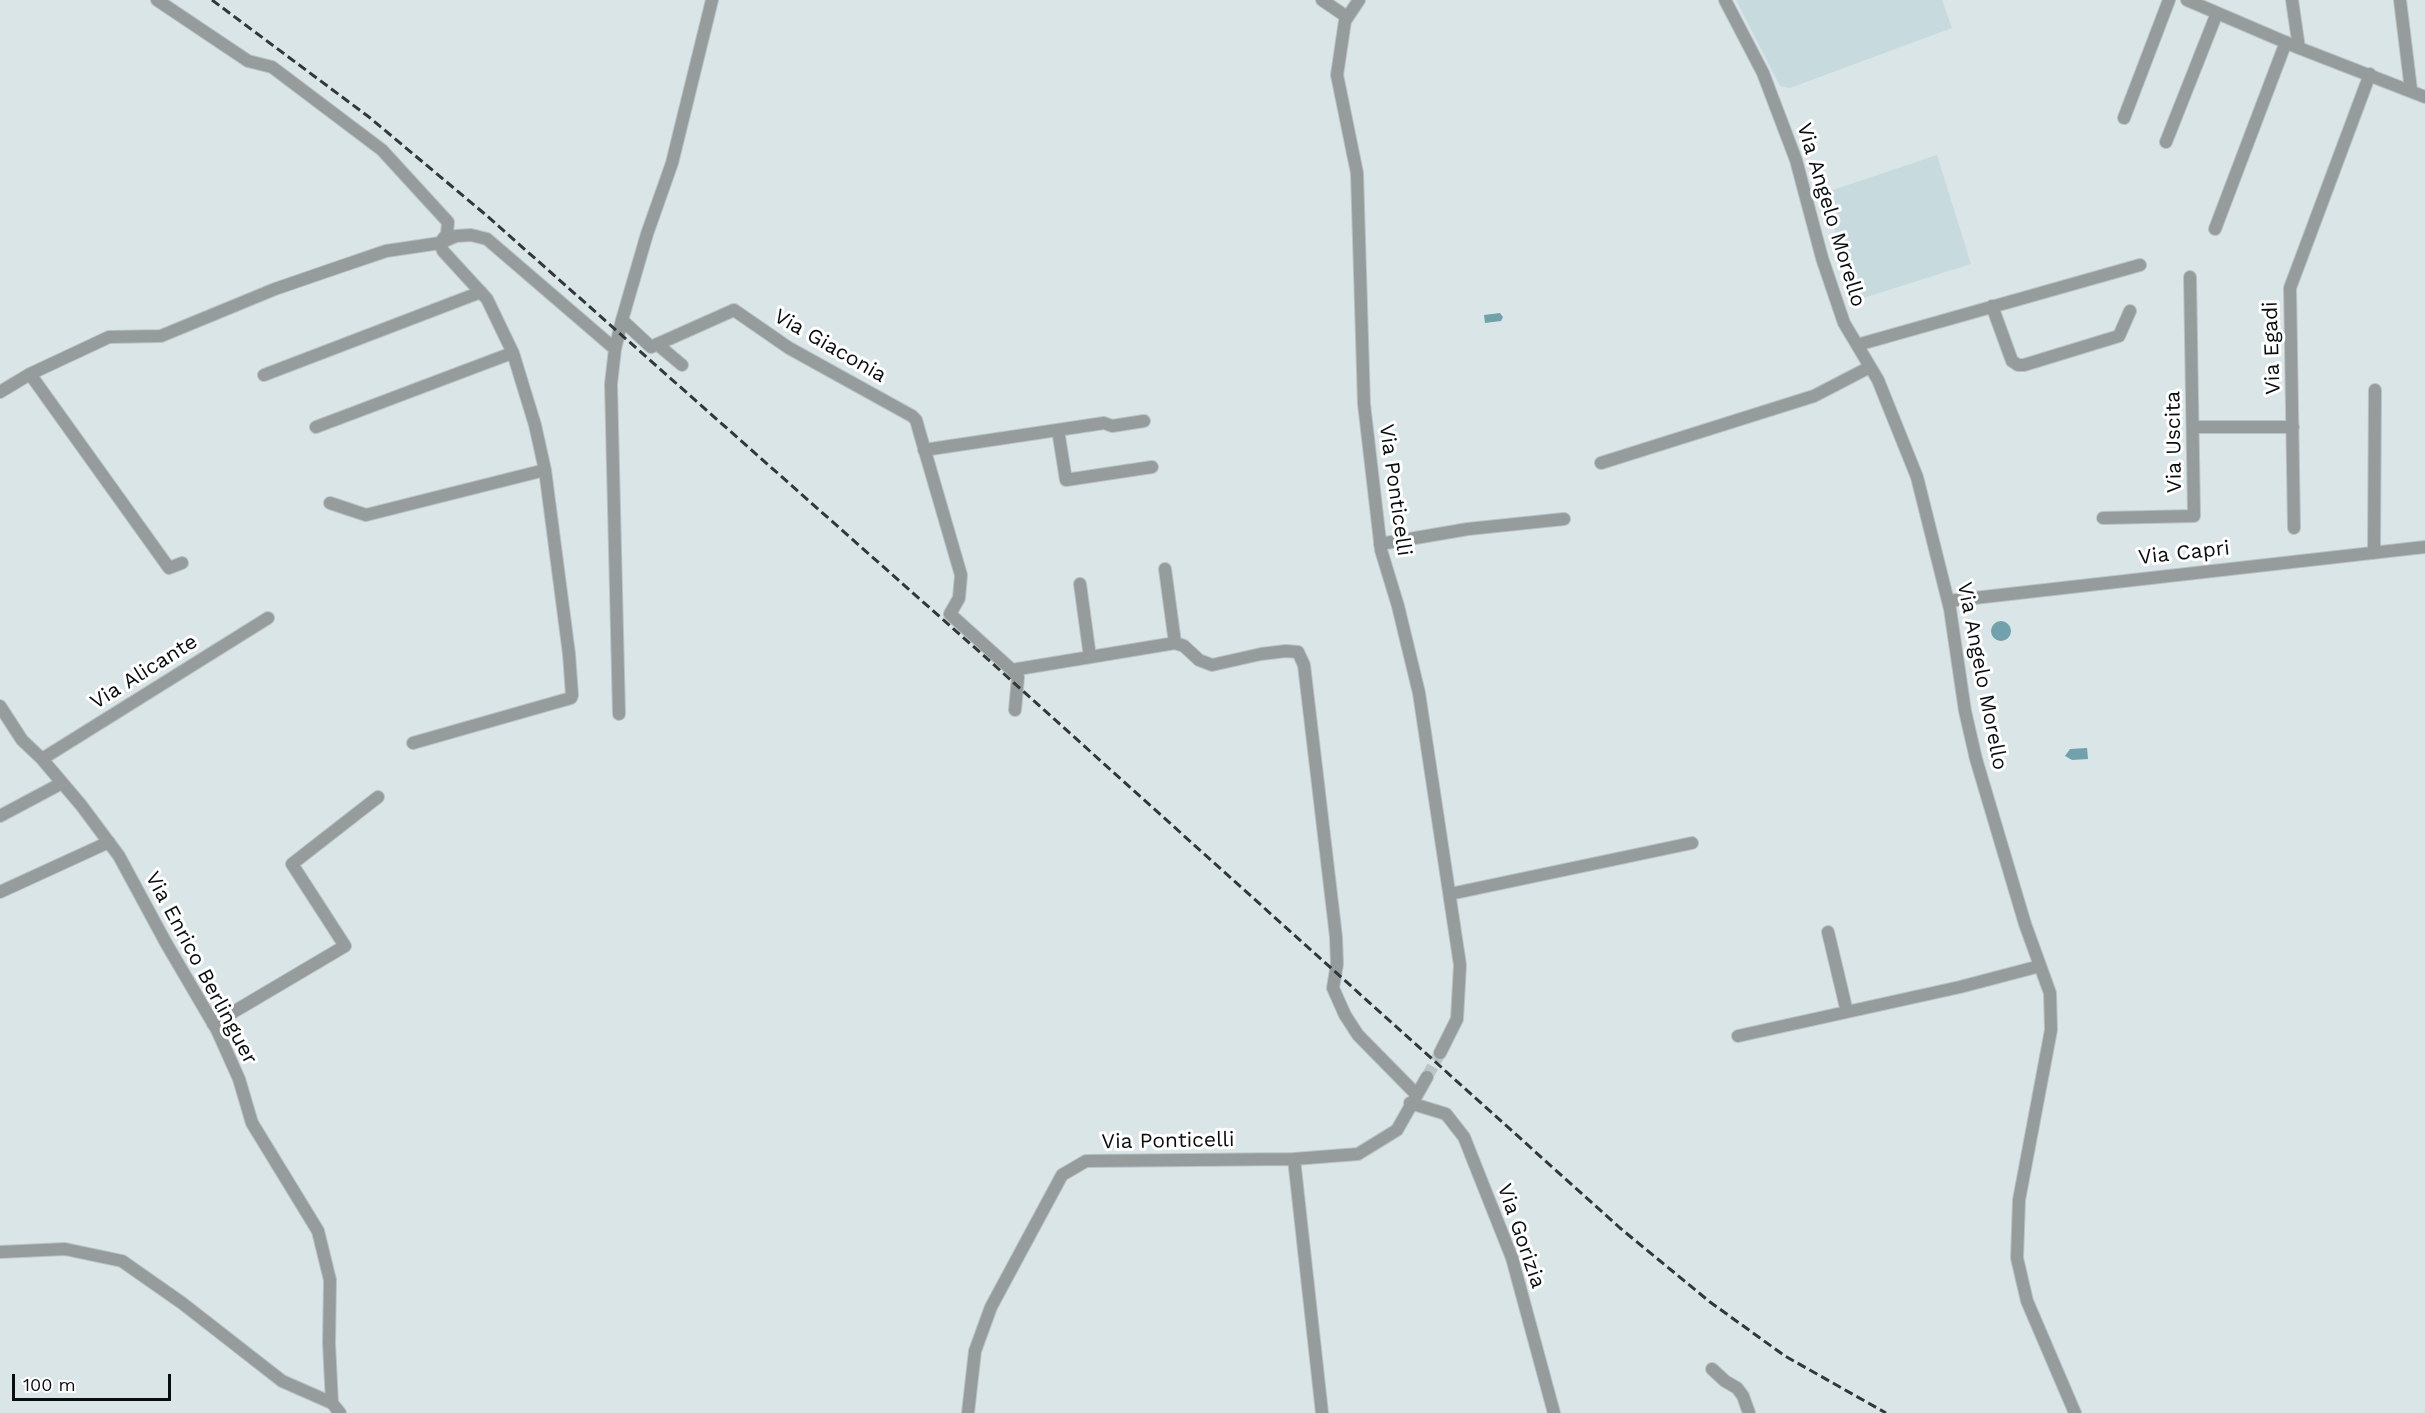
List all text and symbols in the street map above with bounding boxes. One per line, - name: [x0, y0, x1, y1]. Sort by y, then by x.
- street label: Via Angelo Morello: [1791, 120, 1871, 310]
- street label: Via Egadi: [2258, 301, 2286, 395]
- street label: Via Giaconia: [769, 304, 891, 388]
- street label: Via Uscita: [2161, 391, 2187, 493]
- street label: Via Ponticelli: [1373, 422, 1417, 558]
- street label: Via Capri: [2137, 536, 2231, 570]
- street label: Via Angelo Morello: [1951, 580, 2013, 772]
- street label: Via Alicante: [86, 629, 202, 715]
- street label: Via Enrico Berlinguer: [140, 867, 262, 1069]
- street label: Via Ponticelli: [1101, 1127, 1235, 1155]
- street label: Via Gorizia: [1491, 1180, 1551, 1292]
- scale bar: [15, 1362, 174, 1400]
- text: 100 m: [23, 1374, 76, 1395]

